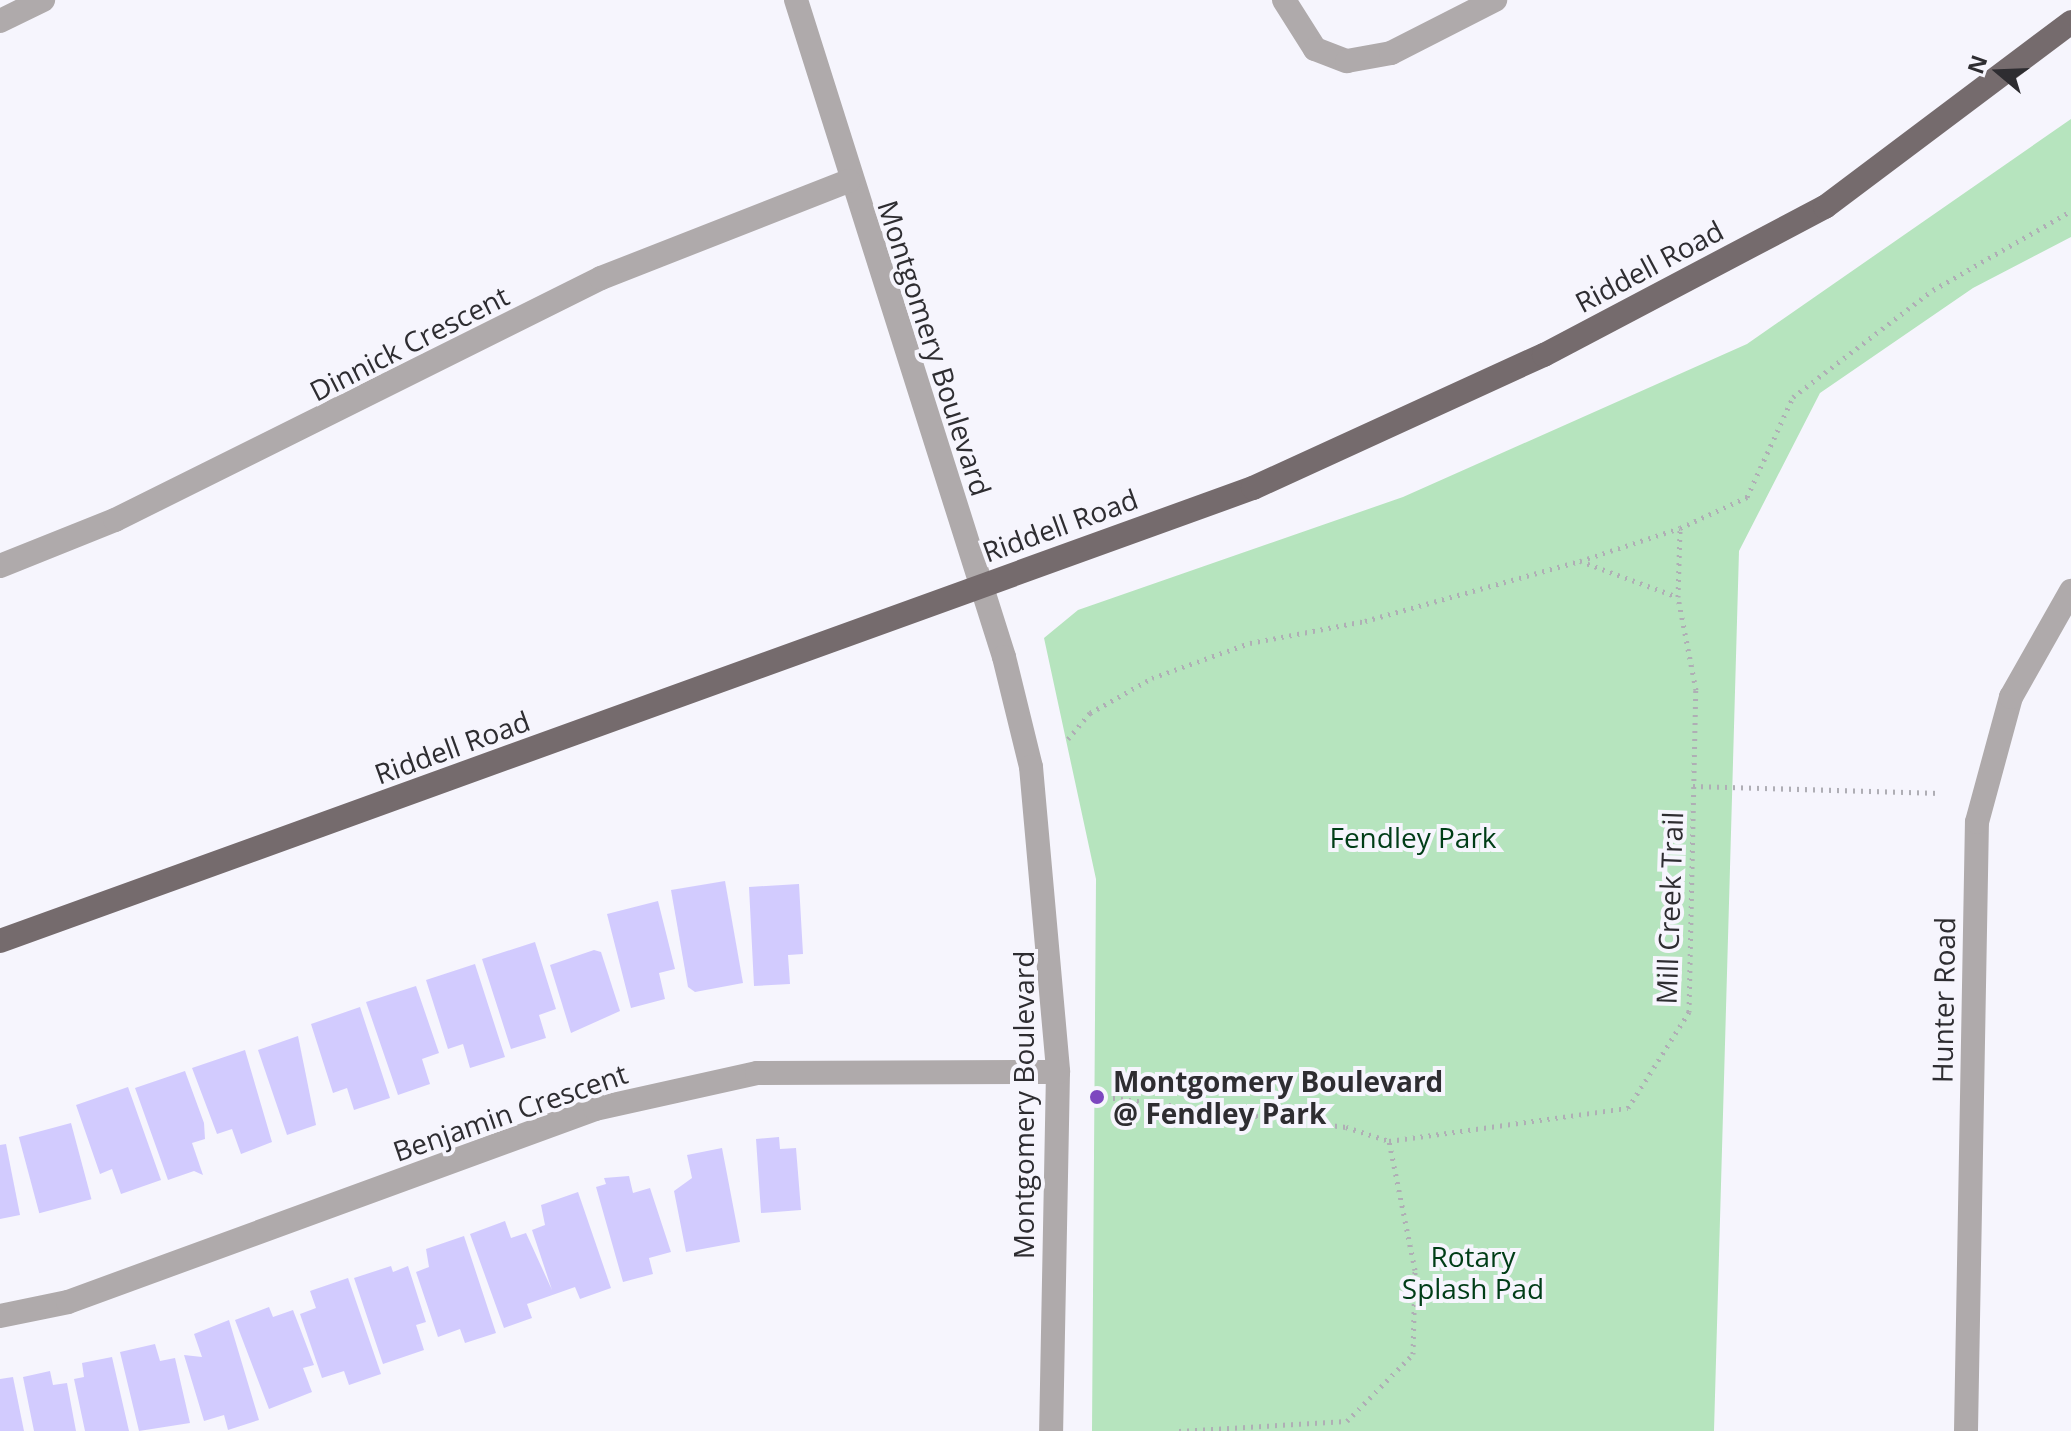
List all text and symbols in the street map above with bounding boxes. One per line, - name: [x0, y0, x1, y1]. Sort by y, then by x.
- north arrow: [1959, 32, 2039, 112]
- text: N: [1959, 51, 1993, 78]
- street label: Montgomery Boulevard: [871, 196, 999, 500]
- street label: Riddell Road: [1569, 213, 1729, 319]
- street label: Dinnick Crescent: [304, 278, 514, 408]
- street label: Riddell Road: [978, 481, 1142, 569]
- street label: Riddell Road: [370, 703, 534, 791]
- street label: Mill Creek Trail: [1649, 811, 1689, 1005]
- park label: Fendley Park: [1329, 820, 1497, 854]
- street label: Hunter Road: [1925, 917, 1961, 1083]
- street label: Montgomery Boulevard: [1006, 951, 1040, 1259]
- street label: Benjamin Crescent: [388, 1056, 632, 1168]
- place label: Montgomery Boulevard @ Fendley Park: [1113, 1064, 1443, 1130]
- marker: Montgomery Boulevard @ Fendley Park: [1088, 1088, 1106, 1106]
- park label: Rotary Splash Pad: [1402, 1239, 1544, 1305]

